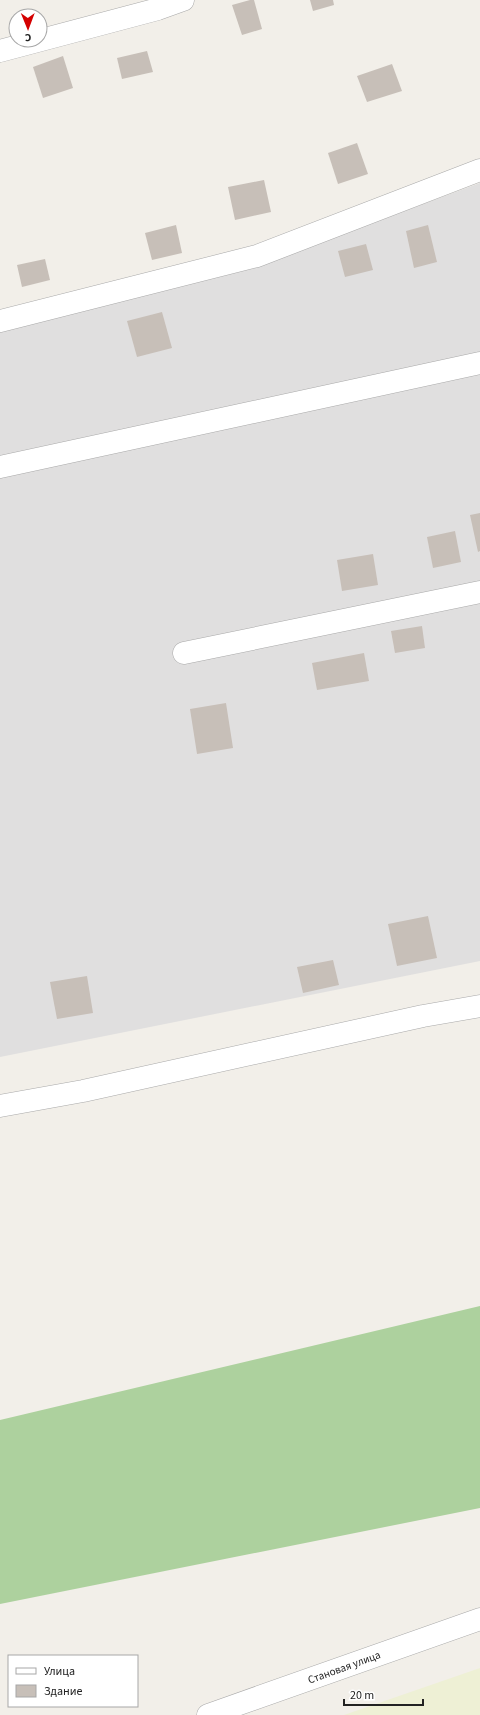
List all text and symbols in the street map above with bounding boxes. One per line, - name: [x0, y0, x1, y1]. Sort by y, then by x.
- north arrow: [8, 8, 48, 48]
- text: С: [24, 30, 31, 45]
- street label: Становая улица: [306, 1647, 383, 1688]
- legend: [8, 1655, 138, 1707]
- text: Улица: [44, 1663, 75, 1680]
- scale bar: [344, 1681, 423, 1707]
- text: Здание: [44, 1683, 83, 1700]
- text: 20 m: [350, 1687, 374, 1704]

